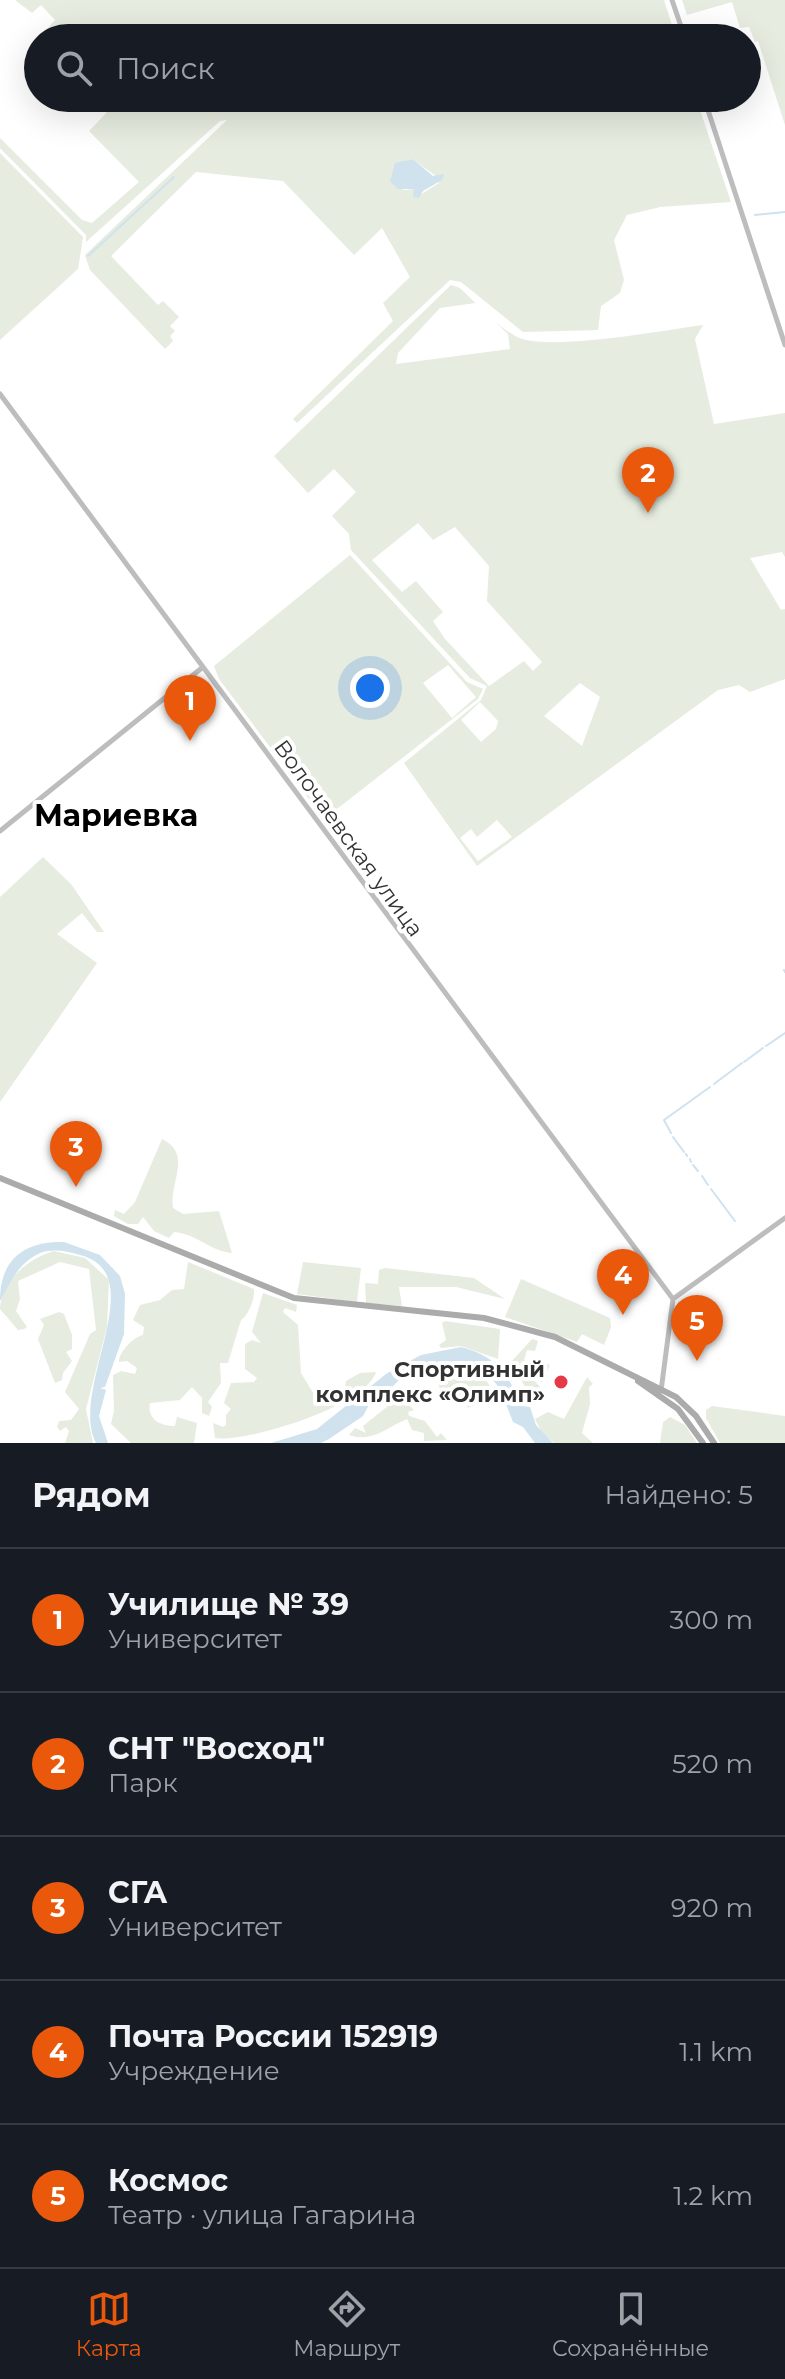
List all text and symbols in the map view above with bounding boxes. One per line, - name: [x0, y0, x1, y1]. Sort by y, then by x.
- search box: [24, 24, 761, 112]
- icon: search: [52, 46, 96, 90]
- text: Поиск: [116, 50, 215, 87]
- pin: 2: [622, 447, 674, 513]
- your location: [350, 668, 390, 708]
- pin: 1: [164, 675, 216, 741]
- street label: Волочаевская улица: [268, 735, 429, 942]
- district label: Мариевка: [34, 797, 198, 834]
- pin: 3: [50, 1121, 102, 1187]
- pin: 4: [597, 1249, 649, 1315]
- pin: 5: [671, 1295, 723, 1361]
- place label: Спортивный комплекс «Олимп»: [316, 1356, 545, 1408]
- marker: Спортивный комплекс «Олимп»: [552, 1373, 570, 1391]
- text: Рядом: [32, 1474, 151, 1516]
- text: Найдено: 5: [604, 1479, 753, 1511]
- text: Училище № 39: [108, 1586, 349, 1623]
- text: 1: [53, 1604, 63, 1636]
- text: 300 m: [670, 1604, 753, 1636]
- text: Университет: [108, 1623, 282, 1655]
- text: СНТ "Восход": [108, 1730, 325, 1767]
- text: 2: [50, 1748, 66, 1780]
- text: 520 m: [672, 1748, 753, 1780]
- text: Парк: [108, 1767, 178, 1799]
- text: СГА: [108, 1874, 167, 1911]
- text: 3: [50, 1892, 66, 1924]
- text: 920 m: [671, 1892, 753, 1924]
- text: Университет: [108, 1911, 282, 1943]
- text: Почта России 152919: [108, 2018, 438, 2055]
- text: 4: [49, 2036, 67, 2068]
- text: 1.1 km: [679, 2036, 753, 2068]
- text: Учреждение: [108, 2055, 280, 2087]
- text: Космос: [108, 2162, 228, 2199]
- text: 5: [50, 2180, 66, 2212]
- text: 1.2 km: [673, 2180, 753, 2212]
- text: Театр · улица Гагарина: [108, 2199, 416, 2231]
- tab: Карта: [76, 2287, 142, 2362]
- tab: Маршрут: [293, 2287, 400, 2362]
- tab: Сохранённые: [552, 2287, 709, 2362]

